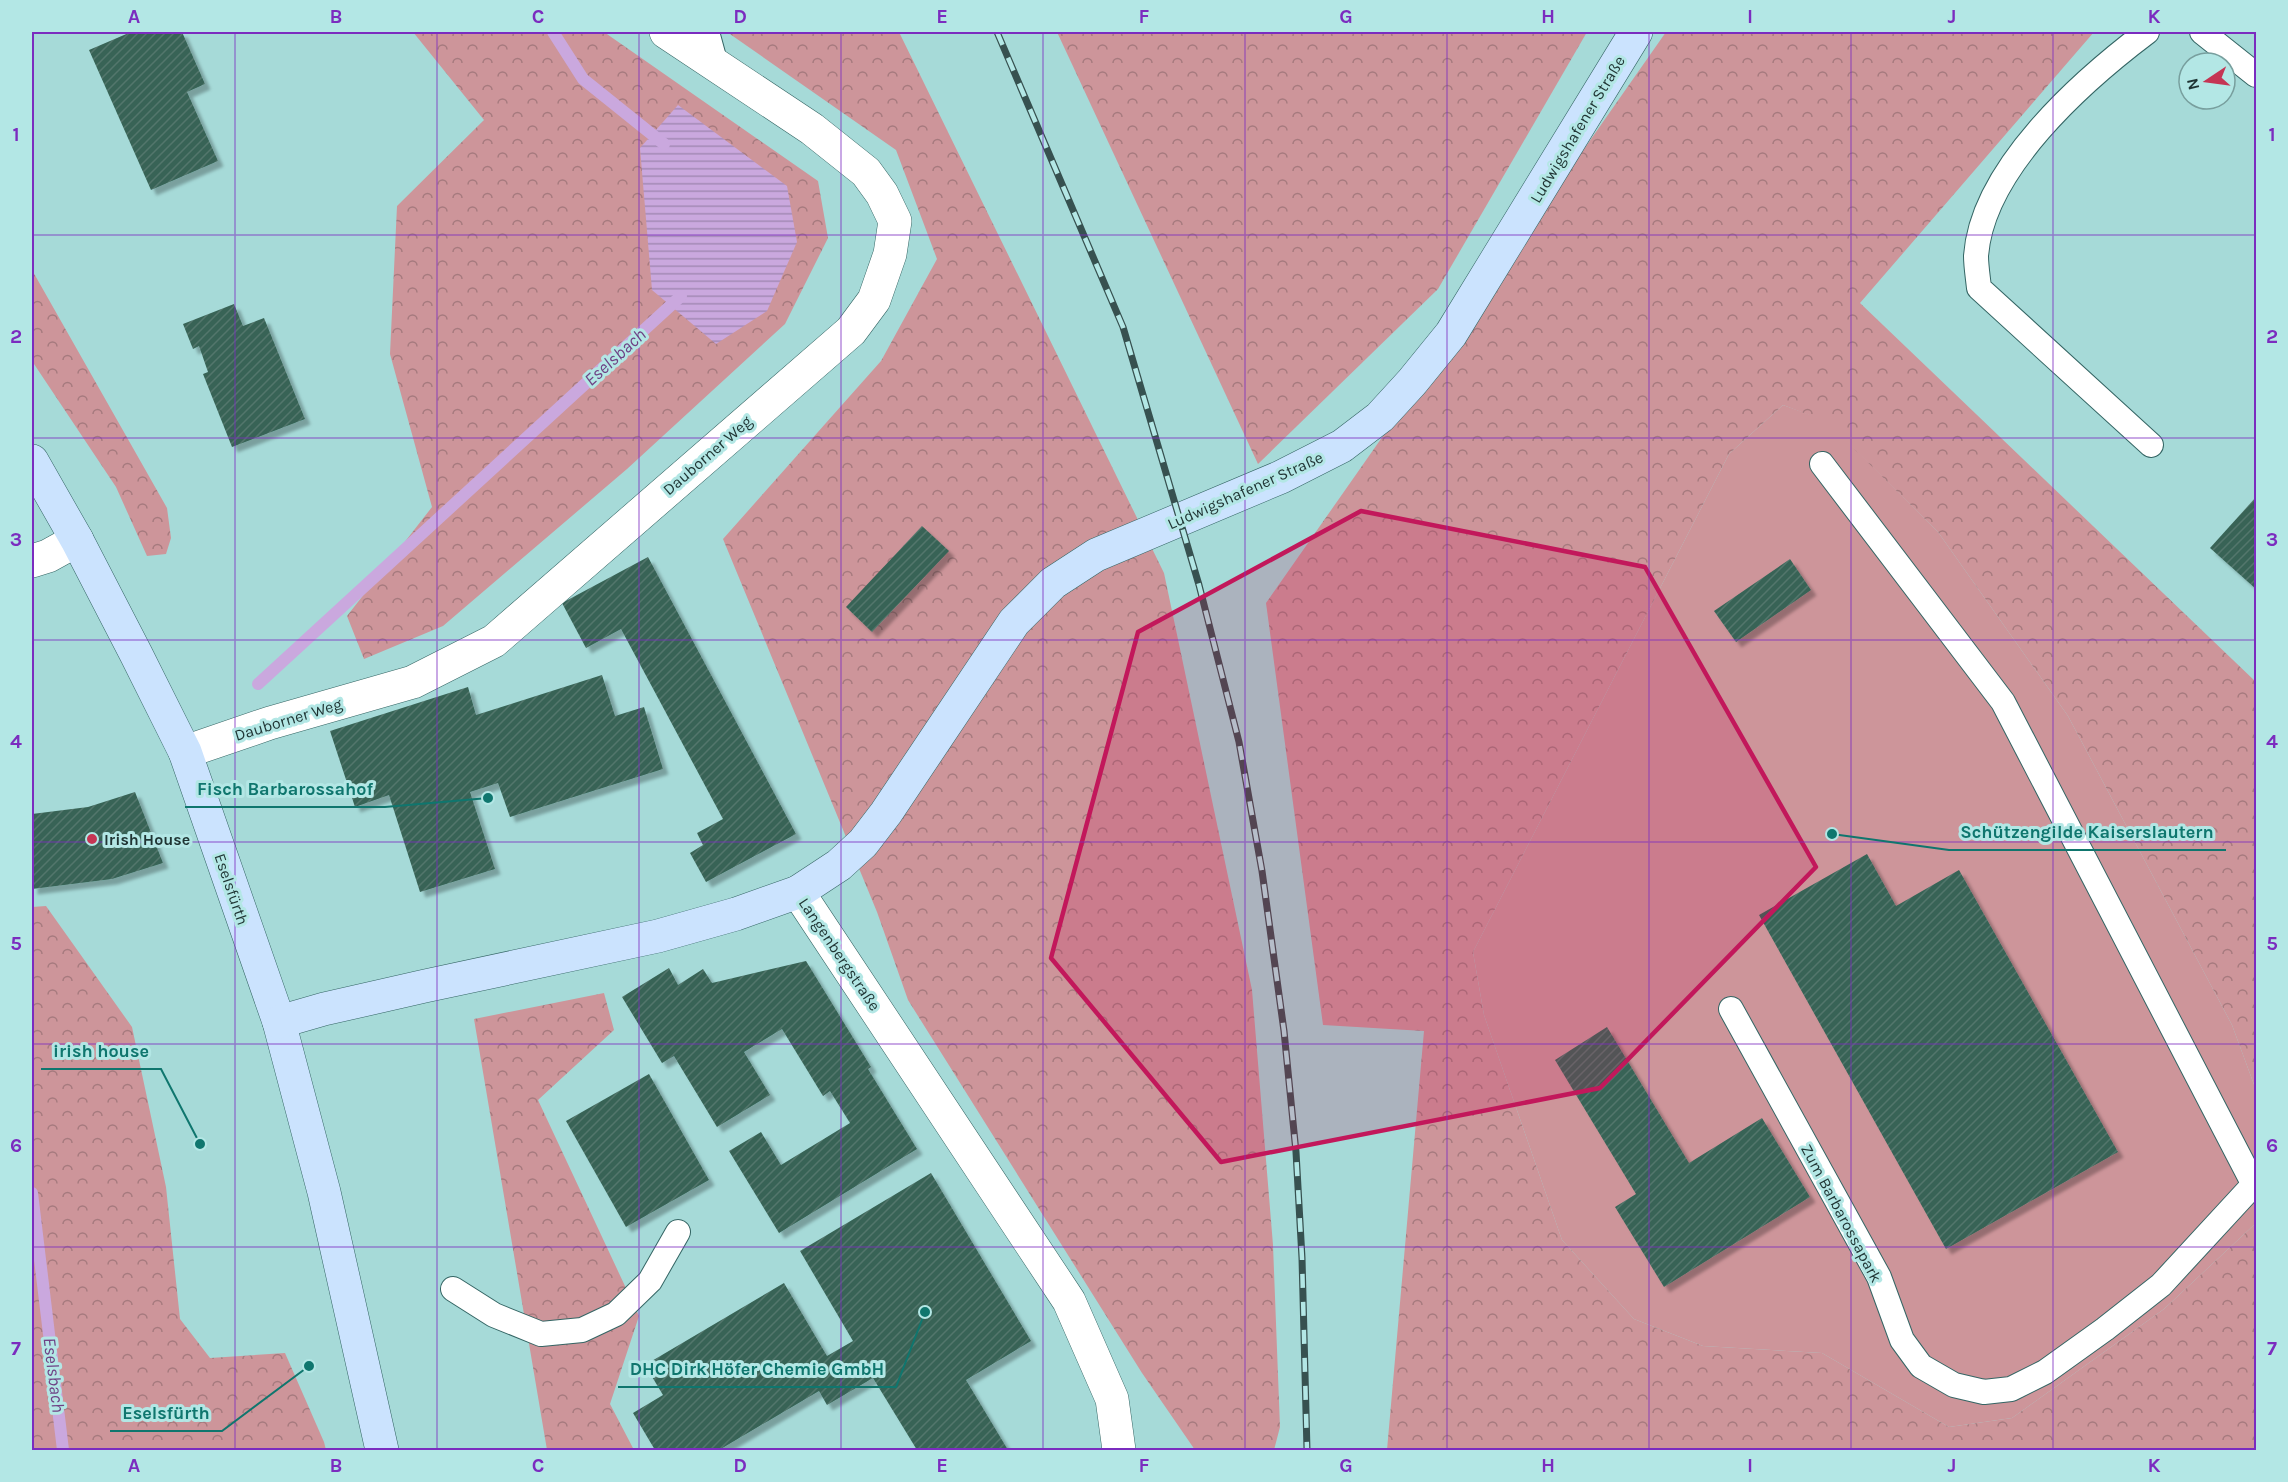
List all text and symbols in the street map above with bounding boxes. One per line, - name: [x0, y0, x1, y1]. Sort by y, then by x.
- text: A: [128, 5, 141, 28]
- text: B: [330, 5, 342, 28]
- text: C: [532, 5, 544, 28]
- text: D: [733, 5, 747, 28]
- text: E: [936, 5, 948, 28]
- text: F: [1139, 5, 1150, 28]
- text: G: [1339, 5, 1353, 28]
- text: H: [1541, 5, 1555, 28]
- text: I: [1747, 5, 1753, 28]
- text: J: [1948, 5, 1956, 28]
- text: K: [2147, 5, 2161, 28]
- north arrow: [2177, 51, 2237, 111]
- street label: Ludwigshafener Straße: [1526, 52, 1629, 206]
- text: N: [2182, 77, 2203, 92]
- text: 1: [12, 123, 20, 146]
- text: 1: [2268, 123, 2276, 146]
- water label: Eselsbach: [580, 324, 650, 390]
- text: 2: [10, 325, 22, 348]
- text: 2: [2266, 325, 2278, 348]
- street label: Dauborner Weg: [659, 412, 756, 499]
- street label: Ludwigshafener Straße: [1164, 448, 1326, 533]
- text: 3: [10, 528, 22, 551]
- text: 3: [2266, 528, 2278, 551]
- street label: Dauborner Weg: [232, 694, 344, 745]
- text: 4: [10, 730, 22, 753]
- text: 4: [2266, 730, 2278, 753]
- callout: Fisch Barbarossahof: [185, 771, 385, 807]
- text: Fisch Barbarossahof: [197, 778, 373, 800]
- callout: Schützengilde Kaiserslautern: [1949, 814, 2226, 850]
- text: Schützengilde Kaiserslautern: [1960, 821, 2214, 843]
- place label: Irish House: [104, 830, 190, 849]
- marker: Irish House: [85, 832, 99, 846]
- street label: Eselsfürth: [210, 851, 253, 928]
- street label: Langenbergstraße: [795, 894, 884, 1014]
- text: 5: [10, 932, 22, 955]
- text: 5: [2266, 932, 2278, 955]
- callout: irish house: [41, 1033, 161, 1069]
- text: irish house: [53, 1040, 149, 1062]
- text: 6: [10, 1134, 22, 1157]
- text: 6: [2266, 1134, 2278, 1157]
- street label: Zum Barbarossapark: [1797, 1141, 1886, 1286]
- water label: Eselsbach: [38, 1336, 70, 1414]
- text: 7: [11, 1337, 21, 1360]
- text: 7: [2267, 1337, 2277, 1360]
- callout: DHC Dirk Höfer Chemie GmbH: [618, 1351, 896, 1387]
- text: DHC Dirk Höfer Chemie GmbH: [630, 1358, 884, 1380]
- callout: Eselsfürth: [110, 1395, 222, 1431]
- text: Eselsfürth: [122, 1402, 210, 1424]
- text: A: [128, 1454, 141, 1477]
- text: B: [330, 1454, 342, 1477]
- text: C: [532, 1454, 544, 1477]
- text: D: [733, 1454, 747, 1477]
- text: E: [936, 1454, 948, 1477]
- text: F: [1139, 1454, 1150, 1477]
- text: G: [1339, 1454, 1353, 1477]
- text: H: [1541, 1454, 1555, 1477]
- text: I: [1747, 1454, 1753, 1477]
- text: J: [1948, 1454, 1956, 1477]
- text: K: [2147, 1454, 2161, 1477]

